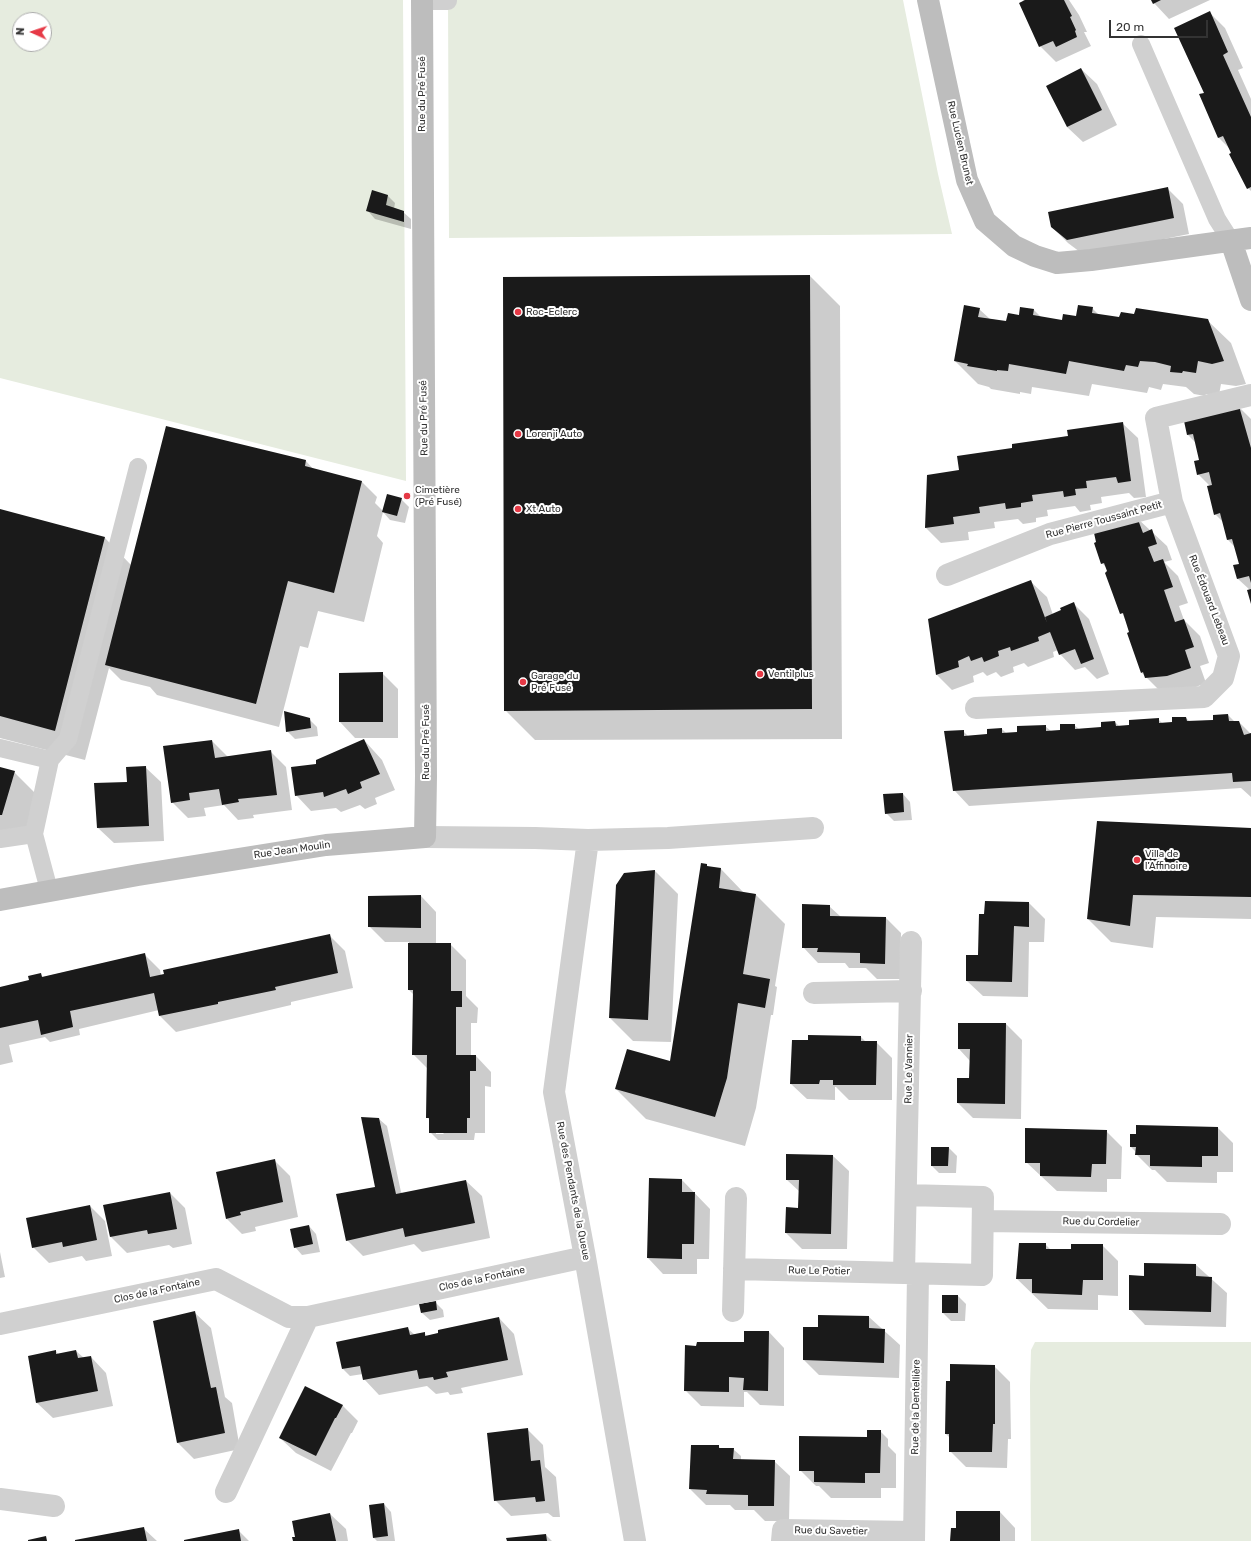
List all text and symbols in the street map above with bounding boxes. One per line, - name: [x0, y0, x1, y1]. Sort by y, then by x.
- north arrow: [12, 12, 52, 52]
- scale bar: [1111, 12, 1210, 38]
- text: 20 m: [1116, 20, 1144, 34]
- text: N: [14, 27, 27, 36]
- street label: Rue du Pré Fusé: [416, 56, 428, 132]
- street label: Rue Lucien Brunet: [944, 100, 976, 186]
- place label: Roc-Eclerc: [526, 306, 577, 318]
- marker: Roc-Eclerc: [513, 307, 523, 317]
- street label: Rue du Pré Fusé: [417, 380, 431, 456]
- place label: Lorenji Auto: [526, 428, 582, 440]
- marker: Lorenji Auto: [513, 429, 523, 439]
- place label: Cimetière (Pré Fusé): [415, 484, 462, 508]
- marker: Cimetière (Pré Fusé): [402, 491, 412, 501]
- street label: Rue Pierre Toussaint Petit: [1045, 499, 1163, 541]
- place label: Xt Auto: [526, 503, 561, 515]
- marker: Xt Auto: [513, 504, 523, 514]
- street label: Rue Édouard Lebeau: [1186, 553, 1232, 647]
- place label: Ventilplus: [768, 668, 814, 680]
- marker: Ventilplus: [755, 669, 765, 679]
- place label: Garage du Pré Fusé: [531, 670, 579, 694]
- marker: Garage du Pré Fusé: [518, 677, 528, 687]
- street label: Rue du Pré Fusé: [420, 704, 432, 780]
- street label: Rue Jean Moulin: [253, 839, 331, 861]
- place label: Villa de l'Affinoire: [1145, 848, 1188, 872]
- marker: Villa de l'Affinoire: [1132, 855, 1142, 865]
- street label: Rue Le Vannier: [902, 1034, 916, 1104]
- street label: Rue des Pendants de la Queue: [554, 1121, 592, 1261]
- street label: Rue du Cordelier: [1062, 1215, 1140, 1229]
- street label: Clos de la Fontaine: [438, 1264, 526, 1294]
- street label: Rue Le Potier: [788, 1264, 850, 1278]
- street label: Clos de la Fontaine: [113, 1276, 201, 1306]
- street label: Rue de la Dentellière: [909, 1359, 923, 1455]
- street label: Rue du Savetier: [794, 1524, 868, 1538]

